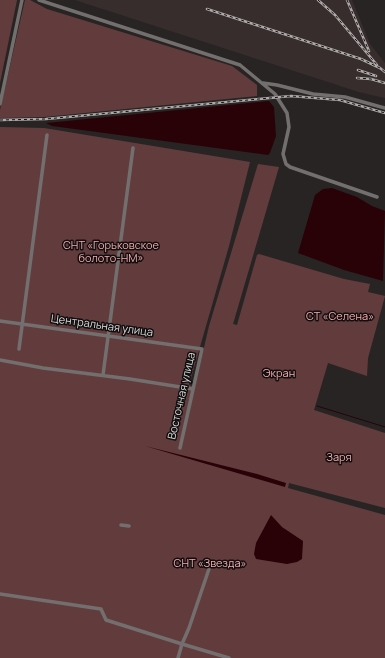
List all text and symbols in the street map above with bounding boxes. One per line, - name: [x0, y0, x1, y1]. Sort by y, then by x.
- park label: СНТ «Горьковское болото-НМ»: [63, 239, 159, 265]
- park label: СТ «Селена»: [306, 310, 374, 324]
- street label: Центральная улица: [50, 312, 154, 340]
- street label: Восточная улица: [166, 351, 198, 441]
- park label: Экран: [263, 367, 295, 381]
- park label: Заря: [326, 451, 352, 465]
- park label: СНТ «Звезда»: [174, 557, 246, 571]

